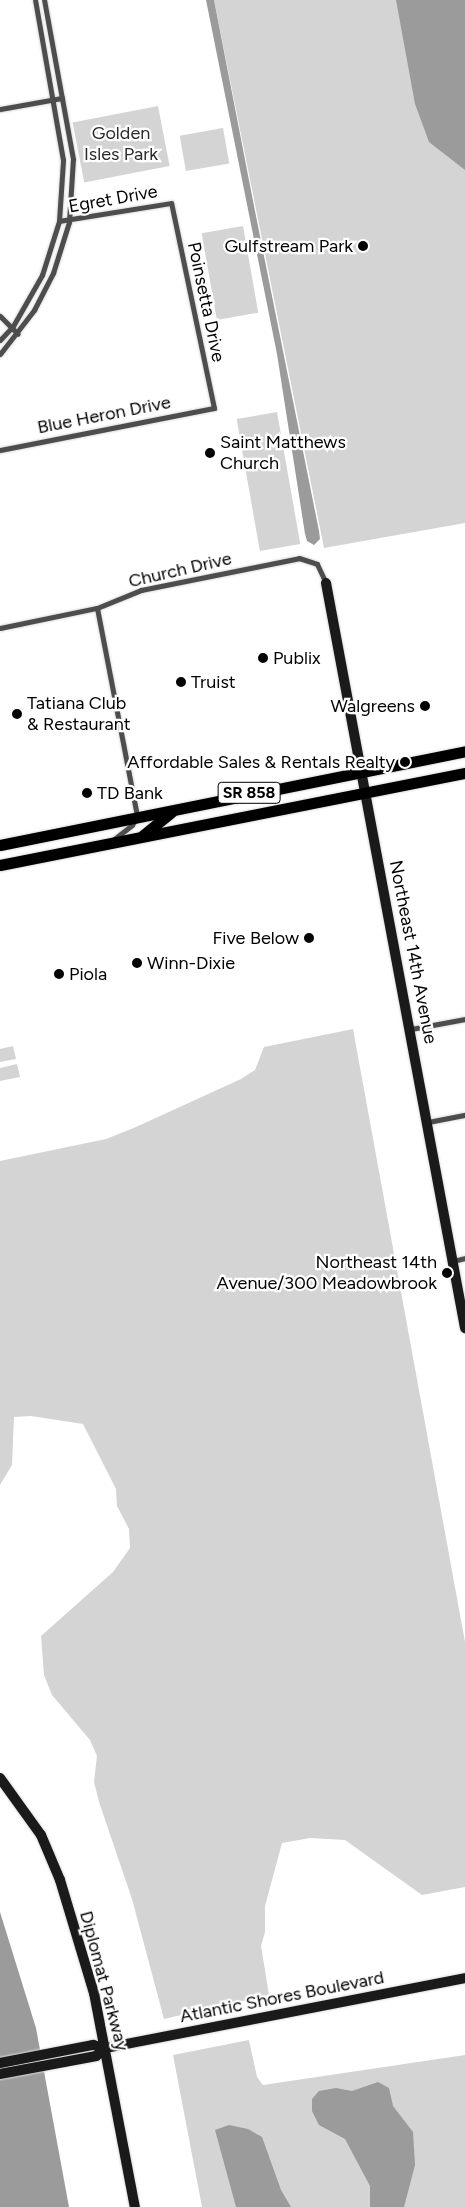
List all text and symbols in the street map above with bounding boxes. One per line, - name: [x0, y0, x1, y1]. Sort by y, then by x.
- park label: Golden Isles Park: [84, 123, 158, 166]
- street label: Egret Drive: [67, 181, 159, 217]
- place label: Gulfstream Park: [224, 235, 353, 257]
- street label: Poinsetta Drive: [183, 240, 229, 364]
- marker: Gulfstream Park: [357, 240, 369, 252]
- street label: Blue Heron Drive: [36, 391, 172, 439]
- place label: Saint Matthews Church: [220, 432, 346, 474]
- marker: Saint Matthews Church: [204, 447, 216, 459]
- street label: Church Drive: [126, 548, 234, 592]
- place label: Publix: [273, 647, 321, 669]
- marker: Publix: [257, 652, 269, 664]
- place label: Truist: [191, 671, 236, 693]
- marker: Truist: [175, 676, 187, 688]
- place label: Tatiana Club & Restaurant: [27, 693, 131, 736]
- place label: Walgreens: [331, 695, 415, 717]
- marker: Walgreens: [419, 700, 431, 712]
- marker: Tatiana Club & Restaurant: [11, 708, 23, 720]
- place label: Affordable Sales & Rentals Realty: [127, 751, 395, 773]
- marker: Affordable Sales & Rentals Realty: [399, 756, 411, 768]
- road number: SR 858: [216, 780, 282, 806]
- place label: TD Bank: [97, 782, 163, 804]
- marker: TD Bank: [81, 787, 93, 799]
- street label: Northeast 14th Avenue: [385, 858, 441, 1046]
- place label: Five Below: [213, 927, 299, 949]
- marker: Five Below: [303, 932, 315, 944]
- place label: Winn-Dixie: [147, 952, 235, 974]
- marker: Winn-Dixie: [131, 957, 143, 969]
- place label: Piola: [69, 963, 107, 985]
- marker: Piola: [53, 968, 65, 980]
- place label: Northeast 14th Avenue/300 Meadowbrook: [216, 1252, 437, 1294]
- marker: Northeast 14th Avenue/300 Meadowbrook: [441, 1267, 453, 1279]
- street label: Diplomat Parkway: [75, 1909, 133, 2053]
- street label: Atlantic Shores Boulevard: [178, 1967, 386, 2027]

